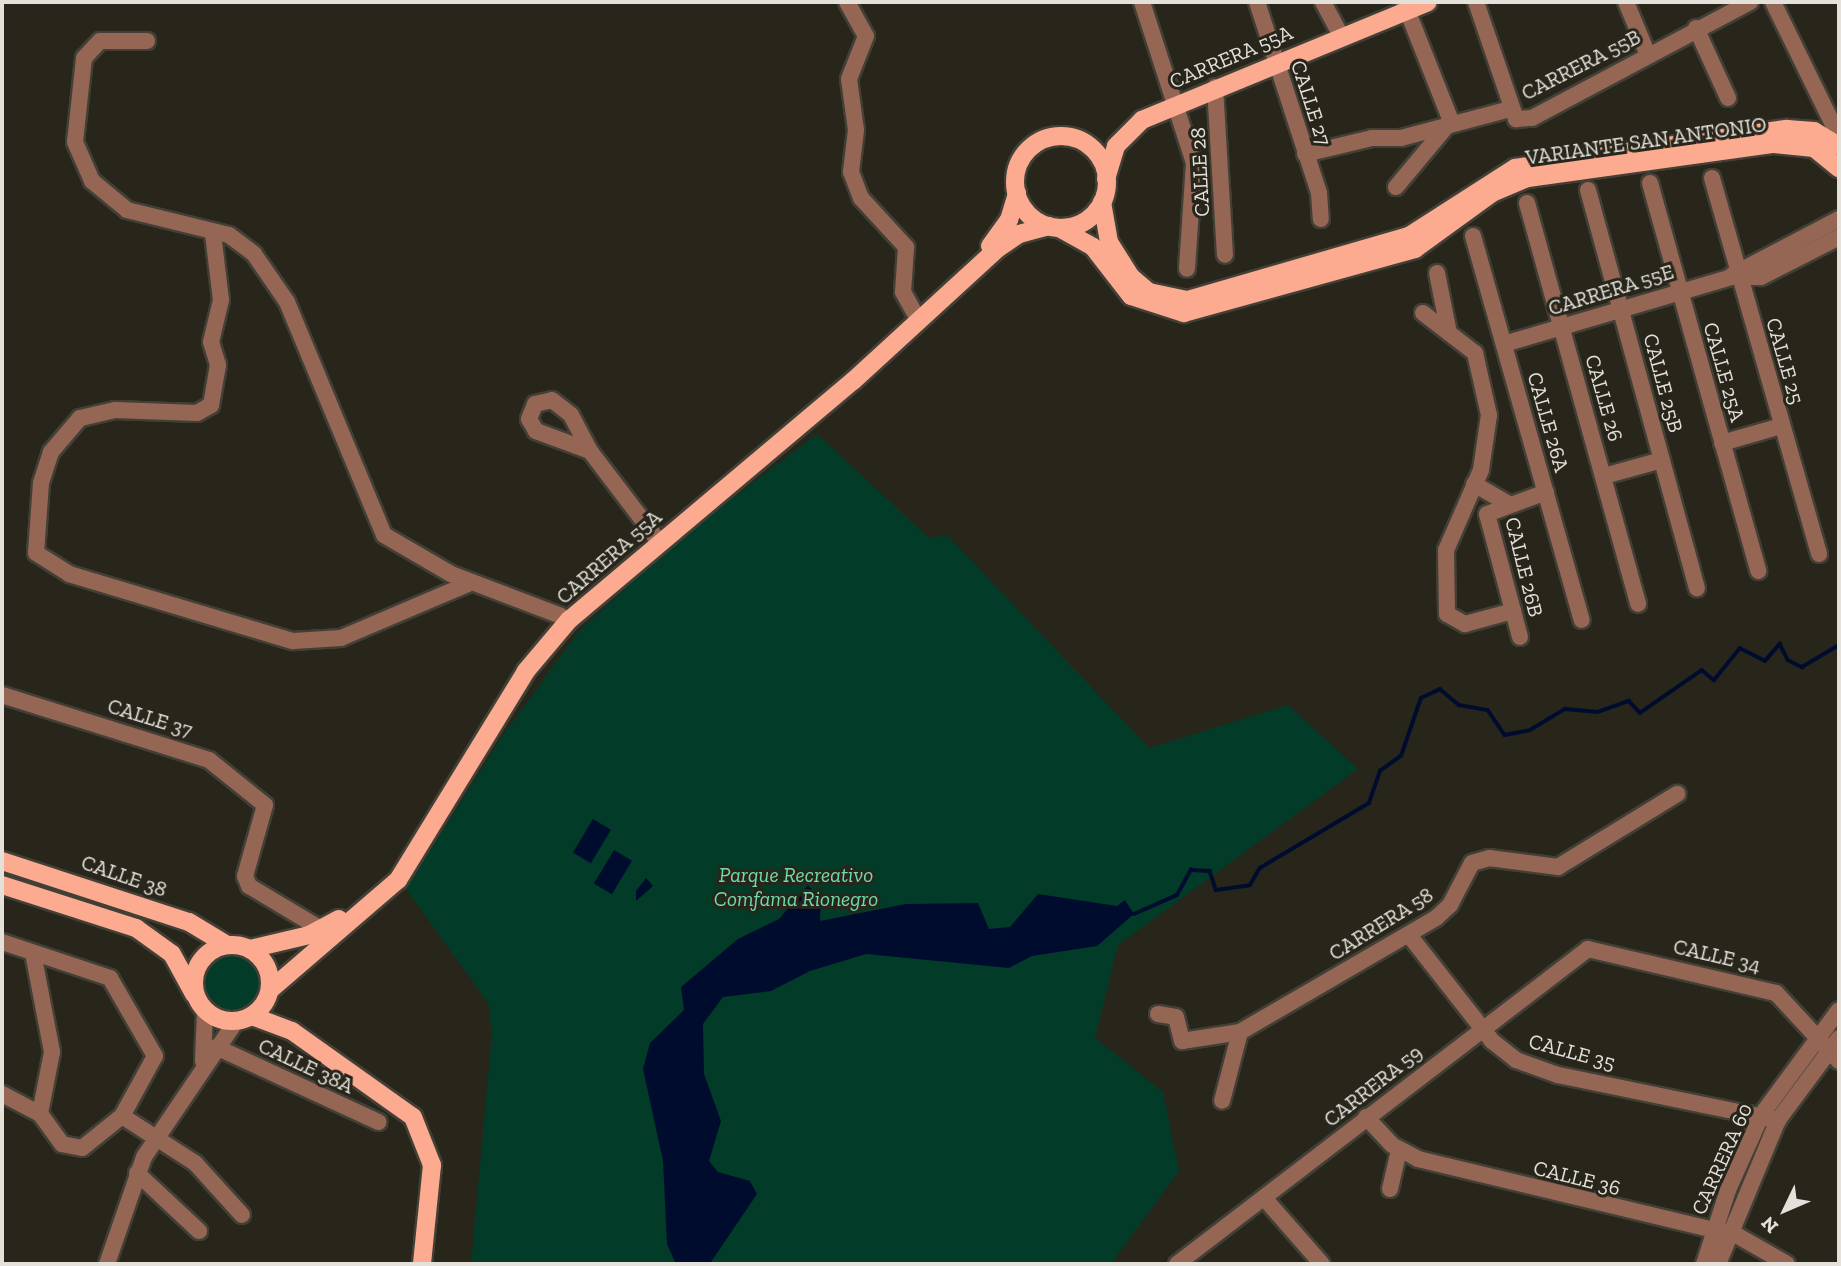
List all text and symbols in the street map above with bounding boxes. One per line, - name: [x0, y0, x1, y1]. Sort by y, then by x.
- street label: CARRERA 55A: [1165, 20, 1297, 94]
- street label: CARRERA 55B: [1517, 24, 1645, 106]
- street label: CALLE 27: [1285, 57, 1337, 149]
- street label: VARIANTE SAN ANTONIO: [1524, 112, 1768, 170]
- street label: CALLE 28: [1185, 127, 1215, 217]
- street label: CARRERA 55E: [1545, 259, 1677, 321]
- street label: CALLE 25: [1761, 315, 1809, 407]
- street label: CALLE 25A: [1698, 319, 1750, 425]
- street label: CALLE 25B: [1638, 331, 1688, 435]
- street label: CALLE 26: [1580, 352, 1628, 444]
- street label: CALLE 26A: [1522, 369, 1574, 475]
- street label: CARRERA 55A: [551, 504, 667, 610]
- street label: CALLE 26B: [1499, 515, 1549, 619]
- street label: CALLE 37: [105, 693, 195, 743]
- street label: CALLE 38: [78, 850, 170, 902]
- park label: Parque Recreativo Comfama Rionegro: [714, 862, 878, 912]
- street label: CARRERA 58: [1324, 882, 1438, 966]
- street label: CALLE 34: [1671, 934, 1763, 978]
- street label: CALLE 35: [1526, 1028, 1618, 1076]
- street label: CALLE 38A: [254, 1033, 358, 1099]
- street label: CARRERA 59: [1318, 1040, 1428, 1132]
- street label: CARRERA 60: [1686, 1099, 1758, 1219]
- street label: CALLE 36: [1531, 1155, 1623, 1201]
- north arrow: [1750, 1175, 1820, 1245]
- text: N: [1756, 1212, 1783, 1238]

